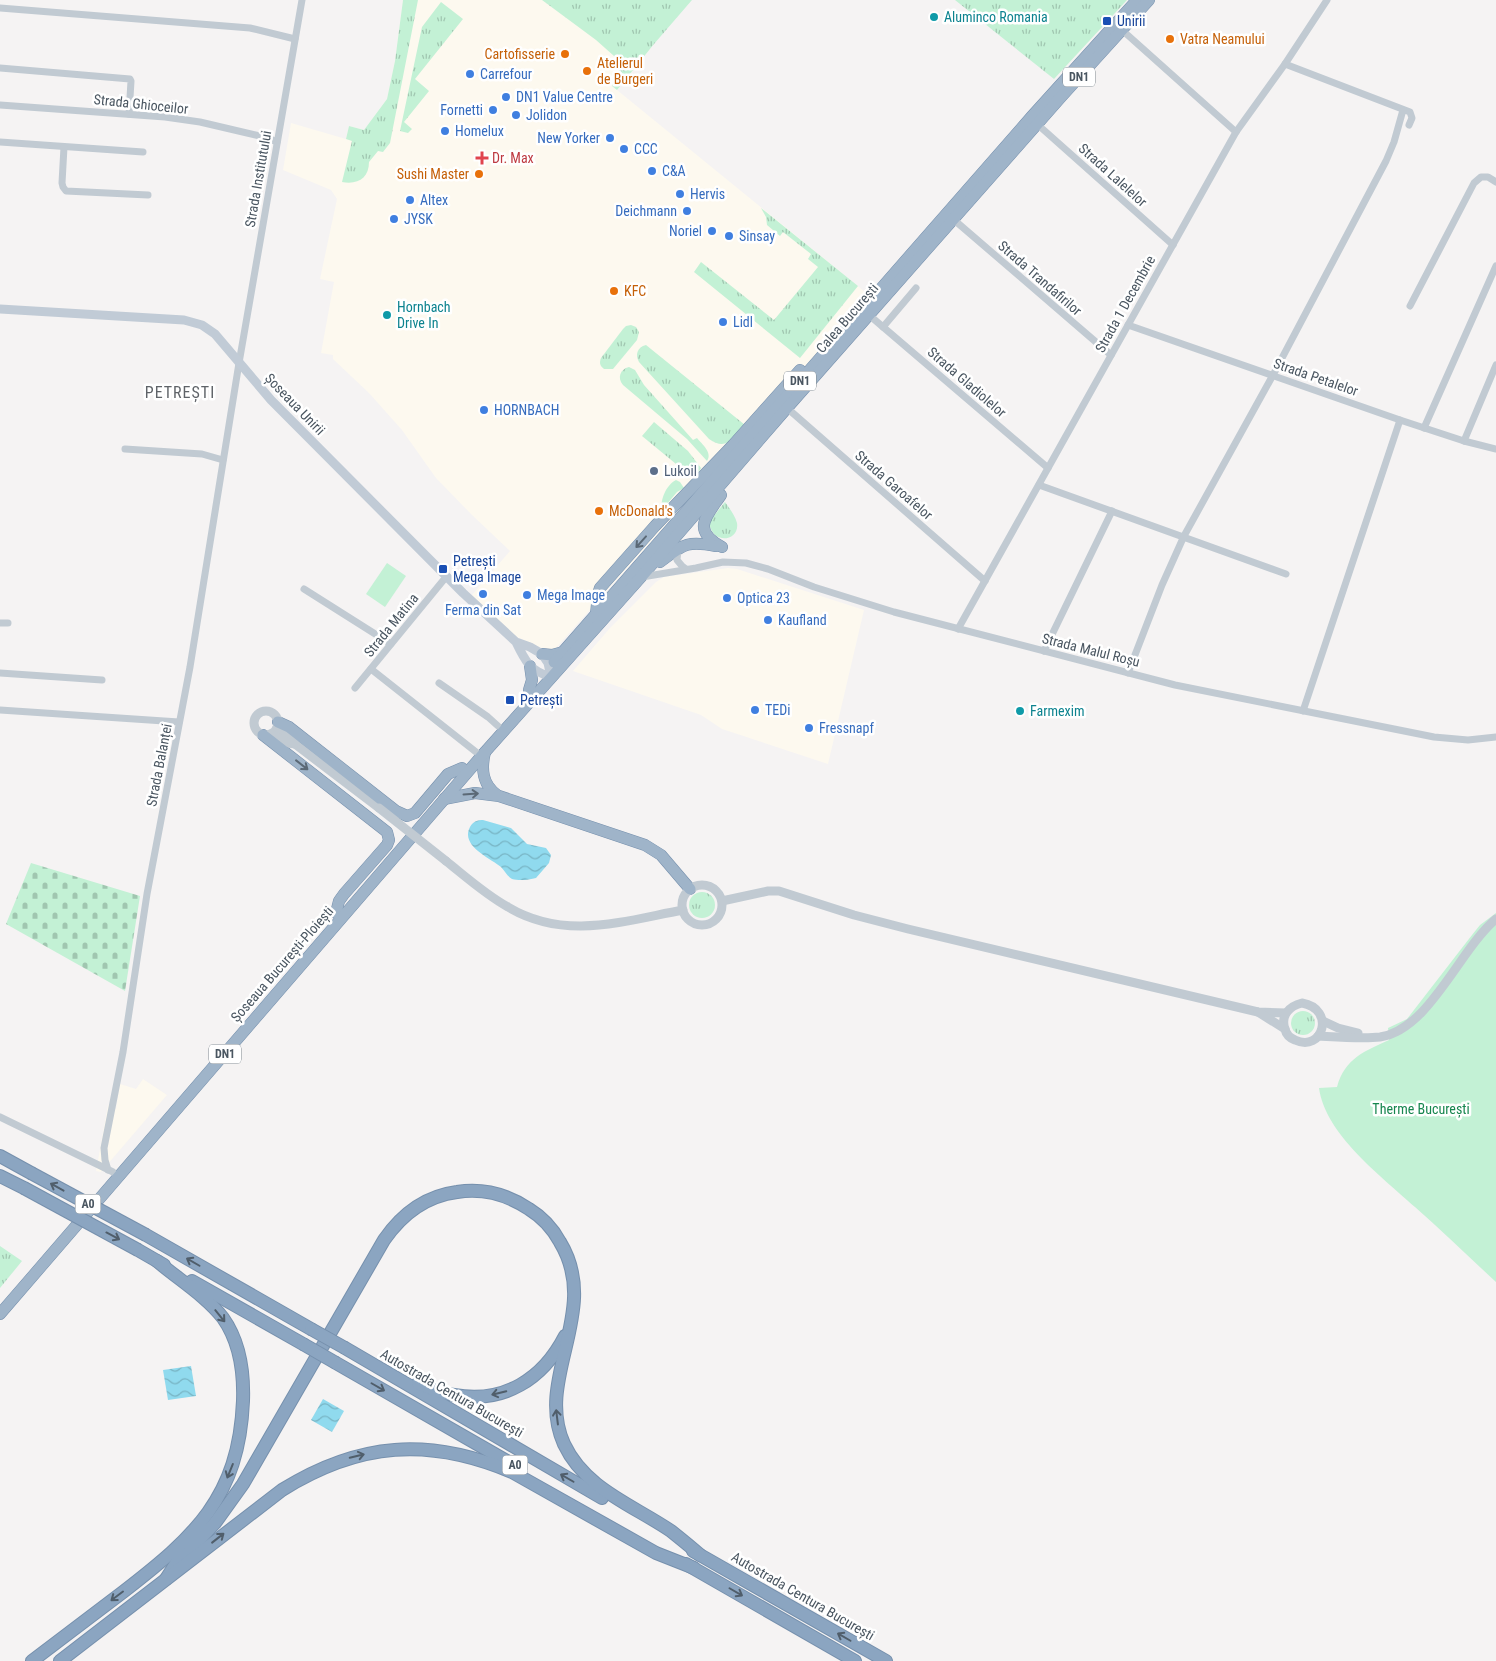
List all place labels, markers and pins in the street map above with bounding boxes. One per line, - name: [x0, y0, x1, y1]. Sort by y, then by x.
- place label: Aluminco Romania: [944, 9, 1048, 25]
- marker: Aluminco Romania: [928, 11, 940, 23]
- place label: Unirii: [1117, 13, 1146, 29]
- marker: Unirii: [1101, 15, 1113, 27]
- place label: Vatra Neamului: [1180, 31, 1265, 47]
- marker: Vatra Neamului: [1164, 33, 1176, 45]
- place label: Cartofisserie: [484, 46, 555, 62]
- marker: Cartofisserie: [559, 48, 571, 60]
- place label: Atelierul de Burgeri: [597, 55, 653, 87]
- marker: Atelierul de Burgeri: [581, 65, 593, 77]
- place label: Carrefour: [480, 66, 532, 82]
- marker: Carrefour: [464, 68, 476, 80]
- place label: DN1 Value Centre: [516, 89, 613, 105]
- marker: DN1 Value Centre: [500, 91, 512, 103]
- place label: Fornetti: [440, 102, 483, 118]
- marker: Fornetti: [487, 104, 499, 116]
- place label: Jolidon: [526, 107, 567, 123]
- marker: Jolidon: [510, 109, 522, 121]
- place label: Homelux: [455, 123, 504, 139]
- marker: Homelux: [439, 125, 451, 137]
- place label: New Yorker: [537, 130, 600, 146]
- marker: New Yorker: [604, 132, 616, 144]
- place label: CCC: [634, 141, 658, 157]
- marker: CCC: [618, 143, 630, 155]
- place label: Dr. Max: [492, 150, 534, 166]
- marker: Dr. Max: [476, 152, 488, 164]
- place label: C&A: [662, 163, 686, 179]
- marker: C&A: [646, 165, 658, 177]
- place label: Sushi Master: [397, 166, 469, 182]
- marker: Sushi Master: [473, 168, 485, 180]
- place label: Hervis: [690, 186, 725, 202]
- marker: Hervis: [674, 188, 686, 200]
- place label: Altex: [420, 192, 448, 208]
- marker: Altex: [404, 194, 416, 206]
- place label: Deichmann: [615, 203, 677, 219]
- marker: Deichmann: [681, 205, 693, 217]
- place label: JYSK: [404, 211, 433, 227]
- marker: JYSK: [388, 213, 400, 225]
- place label: Noriel: [669, 223, 702, 239]
- marker: Noriel: [706, 225, 718, 237]
- place label: Sinsay: [739, 228, 775, 244]
- marker: Sinsay: [723, 230, 735, 242]
- place label: KFC: [624, 283, 646, 299]
- marker: KFC: [608, 285, 620, 297]
- place label: Hornbach Drive In: [397, 299, 451, 331]
- marker: Hornbach Drive In: [381, 309, 393, 321]
- place label: Lidl: [733, 314, 753, 330]
- marker: Lidl: [717, 316, 729, 328]
- place label: HORNBACH: [494, 402, 559, 418]
- marker: HORNBACH: [478, 404, 490, 416]
- place label: Lukoil: [664, 463, 697, 479]
- marker: Lukoil: [648, 465, 660, 477]
- place label: McDonald's: [609, 503, 673, 519]
- marker: McDonald's: [593, 505, 605, 517]
- place label: Petrești Mega Image: [453, 553, 522, 585]
- marker: Petrești Mega Image: [437, 563, 449, 575]
- place label: Mega Image: [537, 587, 606, 603]
- marker: Ferma din Sat: [477, 588, 489, 600]
- marker: Mega Image: [521, 589, 533, 601]
- place label: Optica 23: [737, 590, 790, 606]
- marker: Optica 23: [721, 592, 733, 604]
- place label: Ferma din Sat: [445, 602, 521, 618]
- place label: Kaufland: [778, 612, 827, 628]
- marker: Kaufland: [762, 614, 774, 626]
- place label: Petrești: [520, 692, 563, 709]
- marker: Petrești: [504, 694, 516, 706]
- place label: TEDi: [765, 702, 790, 718]
- place label: Farmexim: [1030, 703, 1084, 719]
- marker: TEDi: [749, 704, 761, 716]
- marker: Farmexim: [1014, 705, 1026, 717]
- place label: Fressnapf: [819, 720, 874, 736]
- marker: Fressnapf: [803, 722, 815, 734]

